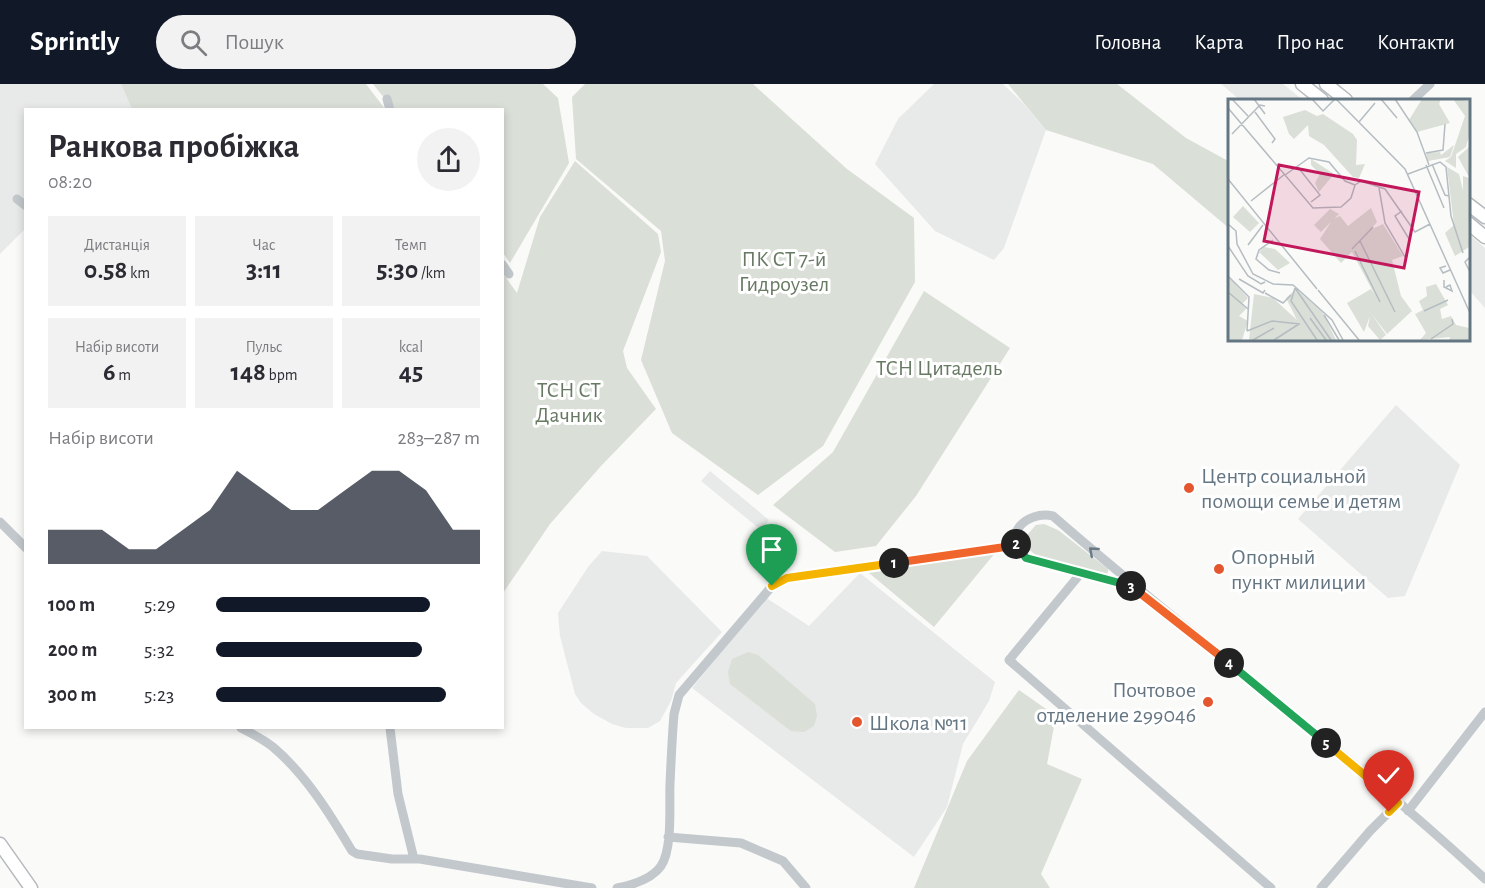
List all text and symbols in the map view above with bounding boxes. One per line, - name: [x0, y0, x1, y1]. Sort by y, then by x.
- search box: [156, 15, 576, 69]
- icon: search: [177, 26, 210, 59]
- text: Sprintly: [30, 28, 120, 56]
- text: Пошук: [225, 31, 284, 53]
- text: Головна: [1094, 32, 1161, 53]
- text: Карта: [1194, 32, 1244, 53]
- text: Про нас: [1277, 32, 1344, 53]
- text: Контакти: [1377, 32, 1455, 53]
- inset map: [1228, 99, 1470, 340]
- button: share: [417, 128, 480, 191]
- text: Ранкова пробіжка: [48, 131, 299, 164]
- text: 08:20: [48, 172, 92, 192]
- text: Дистанція: [84, 237, 150, 253]
- text: Час: [253, 237, 275, 253]
- text: Темп: [395, 237, 427, 253]
- park label: ПК СТ 7-й Гидроузел: [739, 248, 829, 295]
- text: 0.58: [84, 257, 127, 283]
- text: 3:11: [246, 257, 282, 283]
- text: 5:30: [376, 257, 418, 283]
- text: km: [127, 265, 150, 281]
- text: /km: [418, 265, 446, 281]
- text: Набір висоти: [75, 339, 159, 355]
- text: Пульс: [245, 339, 283, 355]
- text: kcal: [399, 339, 423, 355]
- park label: ТСН Цитадель: [876, 357, 1003, 379]
- text: 6: [103, 359, 116, 385]
- text: 148: [231, 359, 266, 385]
- text: 45: [399, 359, 423, 385]
- text: m: [116, 367, 131, 383]
- text: bpm: [266, 367, 297, 383]
- park label: ТСН СТ Дачник: [535, 379, 603, 426]
- text: Набір висоти: [48, 428, 154, 448]
- text: 283–287 m: [397, 428, 480, 448]
- place label: Центр социальной помощи семье и детям: [1201, 465, 1401, 512]
- marker: Центр социальной помощи семье и детям: [1182, 481, 1196, 495]
- pin: [746, 524, 797, 586]
- pin: 2: [1001, 529, 1031, 559]
- icon: arrive: [755, 533, 788, 566]
- text: 2: [1012, 536, 1020, 552]
- place label: Опорный пункт милиции: [1231, 546, 1366, 593]
- one-way arrow: [1089, 547, 1100, 558]
- pin: 1: [879, 548, 909, 578]
- text: 1: [891, 555, 897, 571]
- marker: Опорный пункт милиции: [1212, 562, 1226, 576]
- pin: 3: [1116, 571, 1146, 601]
- text: 3: [1128, 578, 1134, 594]
- text: 100 m: [48, 595, 95, 615]
- text: 5:29: [144, 595, 175, 615]
- text: 200 m: [48, 640, 97, 660]
- text: 5:32: [144, 640, 174, 660]
- pin: 4: [1214, 648, 1244, 678]
- text: 4: [1225, 655, 1233, 671]
- place label: Почтовое отделение 299046: [1036, 679, 1196, 726]
- text: 300 m: [48, 685, 97, 705]
- text: 5:23: [144, 685, 174, 705]
- marker: Почтовое отделение 299046: [1201, 695, 1215, 709]
- place label: Школа №11: [869, 712, 968, 734]
- marker: Школа №11: [850, 715, 864, 729]
- pin: 5: [1311, 728, 1341, 758]
- text: 5: [1323, 735, 1329, 751]
- pin: [1363, 750, 1414, 812]
- icon: check: [1372, 759, 1405, 792]

